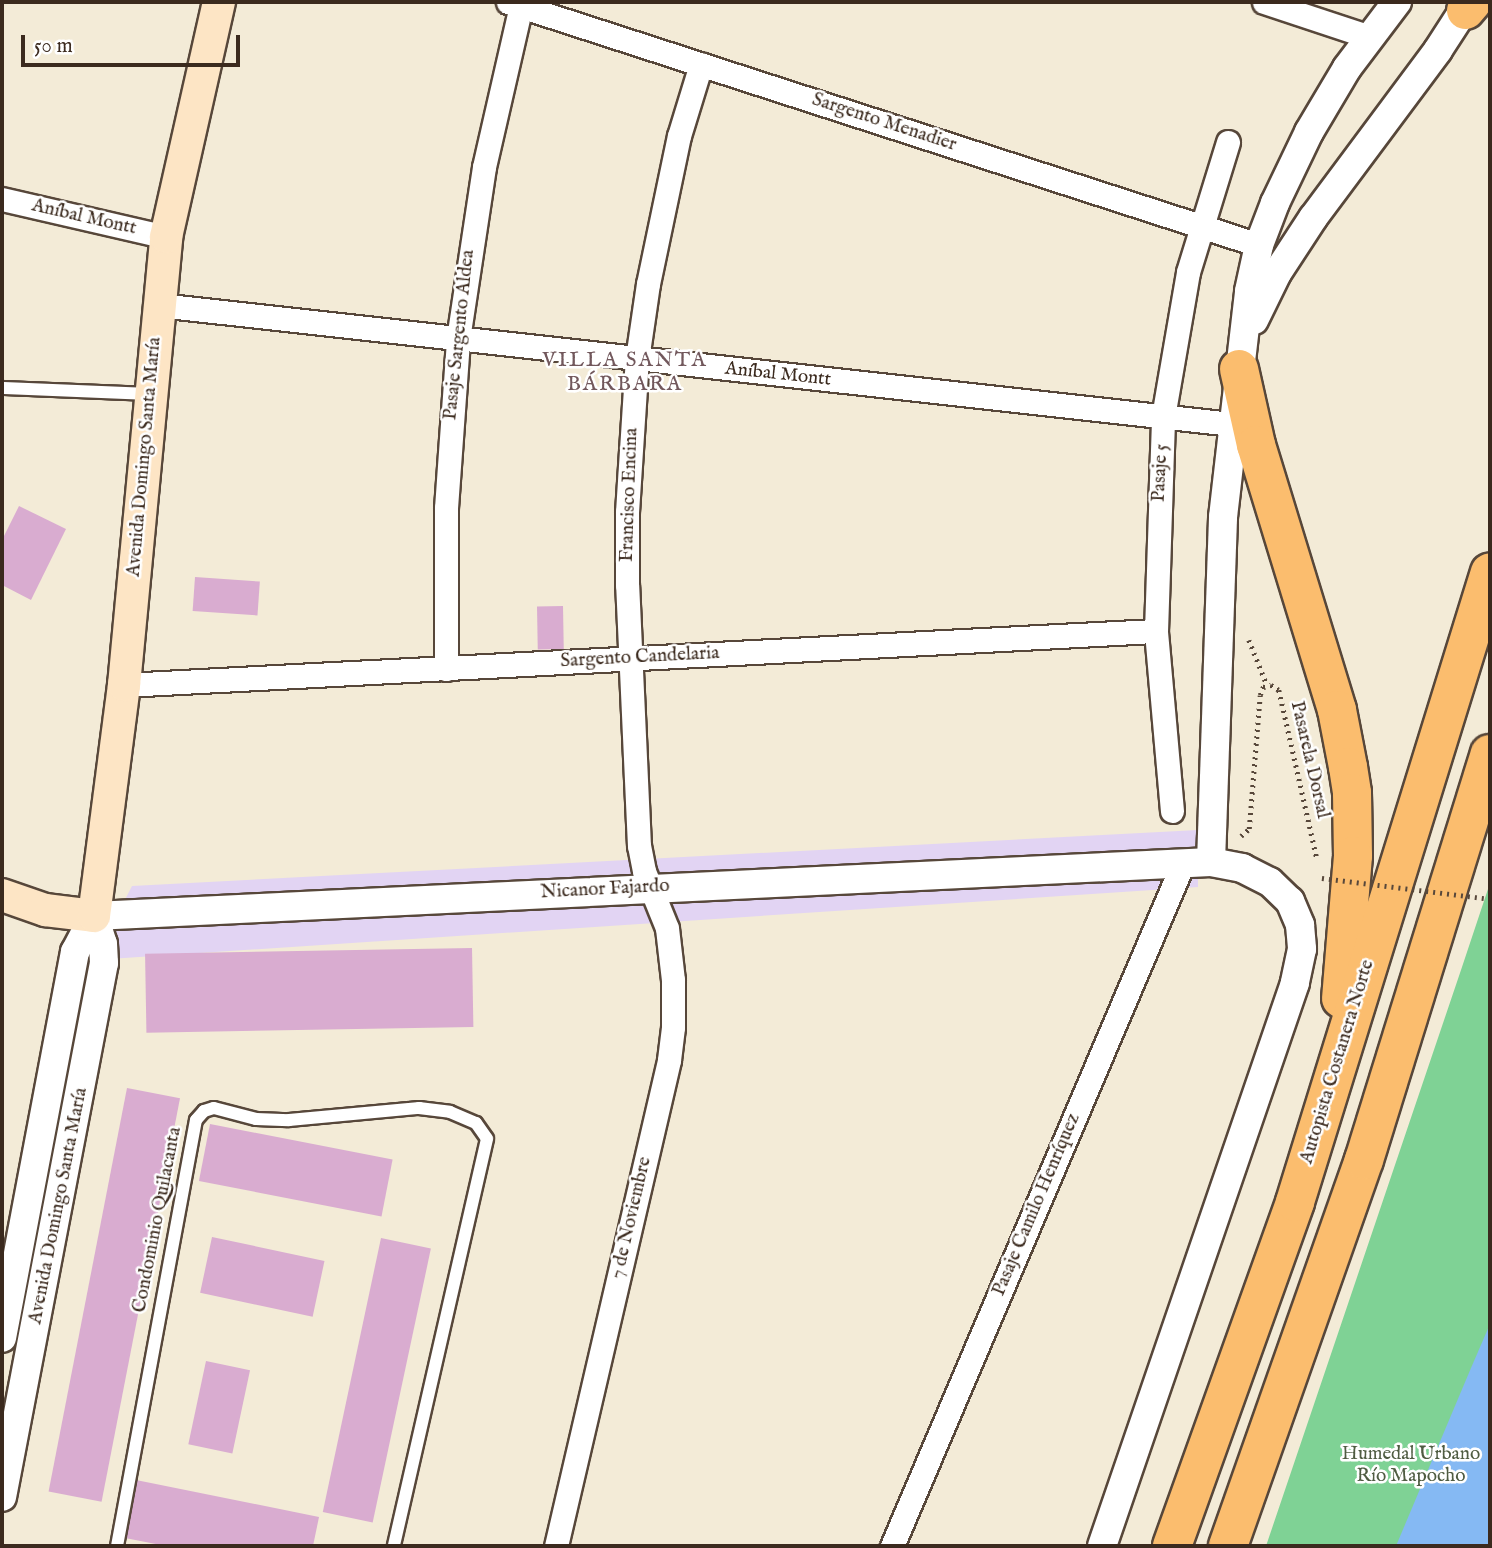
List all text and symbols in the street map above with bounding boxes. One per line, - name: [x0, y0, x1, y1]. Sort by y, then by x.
- scale bar: [24, 21, 243, 65]
- text: 50 m: [34, 33, 73, 60]
- street label: Sargento Menadier: [809, 89, 959, 157]
- street label: Aníbal Montt: [29, 195, 139, 241]
- street label: Pasaje Sargento Aldea: [440, 249, 480, 421]
- street label: Avenida Domingo Santa María: [123, 336, 167, 578]
- district label: VILLA SANTA BÁRBARA: [544, 348, 706, 398]
- street label: Aníbal Montt: [724, 358, 832, 392]
- street label: Francisco Encina: [616, 427, 644, 563]
- street label: Pasaje 5: [1148, 443, 1174, 503]
- street label: Sargento Candelaria: [560, 642, 720, 674]
- street label: Pasarela Dorsal: [1284, 699, 1334, 821]
- street label: Nicanor Fajardo: [540, 875, 670, 905]
- street label: Autopista Costanera Norte: [1296, 957, 1380, 1167]
- street label: Avenida Domingo Santa María: [25, 1086, 93, 1326]
- street label: Pasaje Camilo Henríquez: [988, 1110, 1086, 1300]
- street label: Condominio Quilacanta: [129, 1125, 187, 1315]
- street label: 7 de Noviembre: [607, 1155, 657, 1281]
- park label: Humedal Urbano Río Mapocho: [1342, 1444, 1480, 1488]

